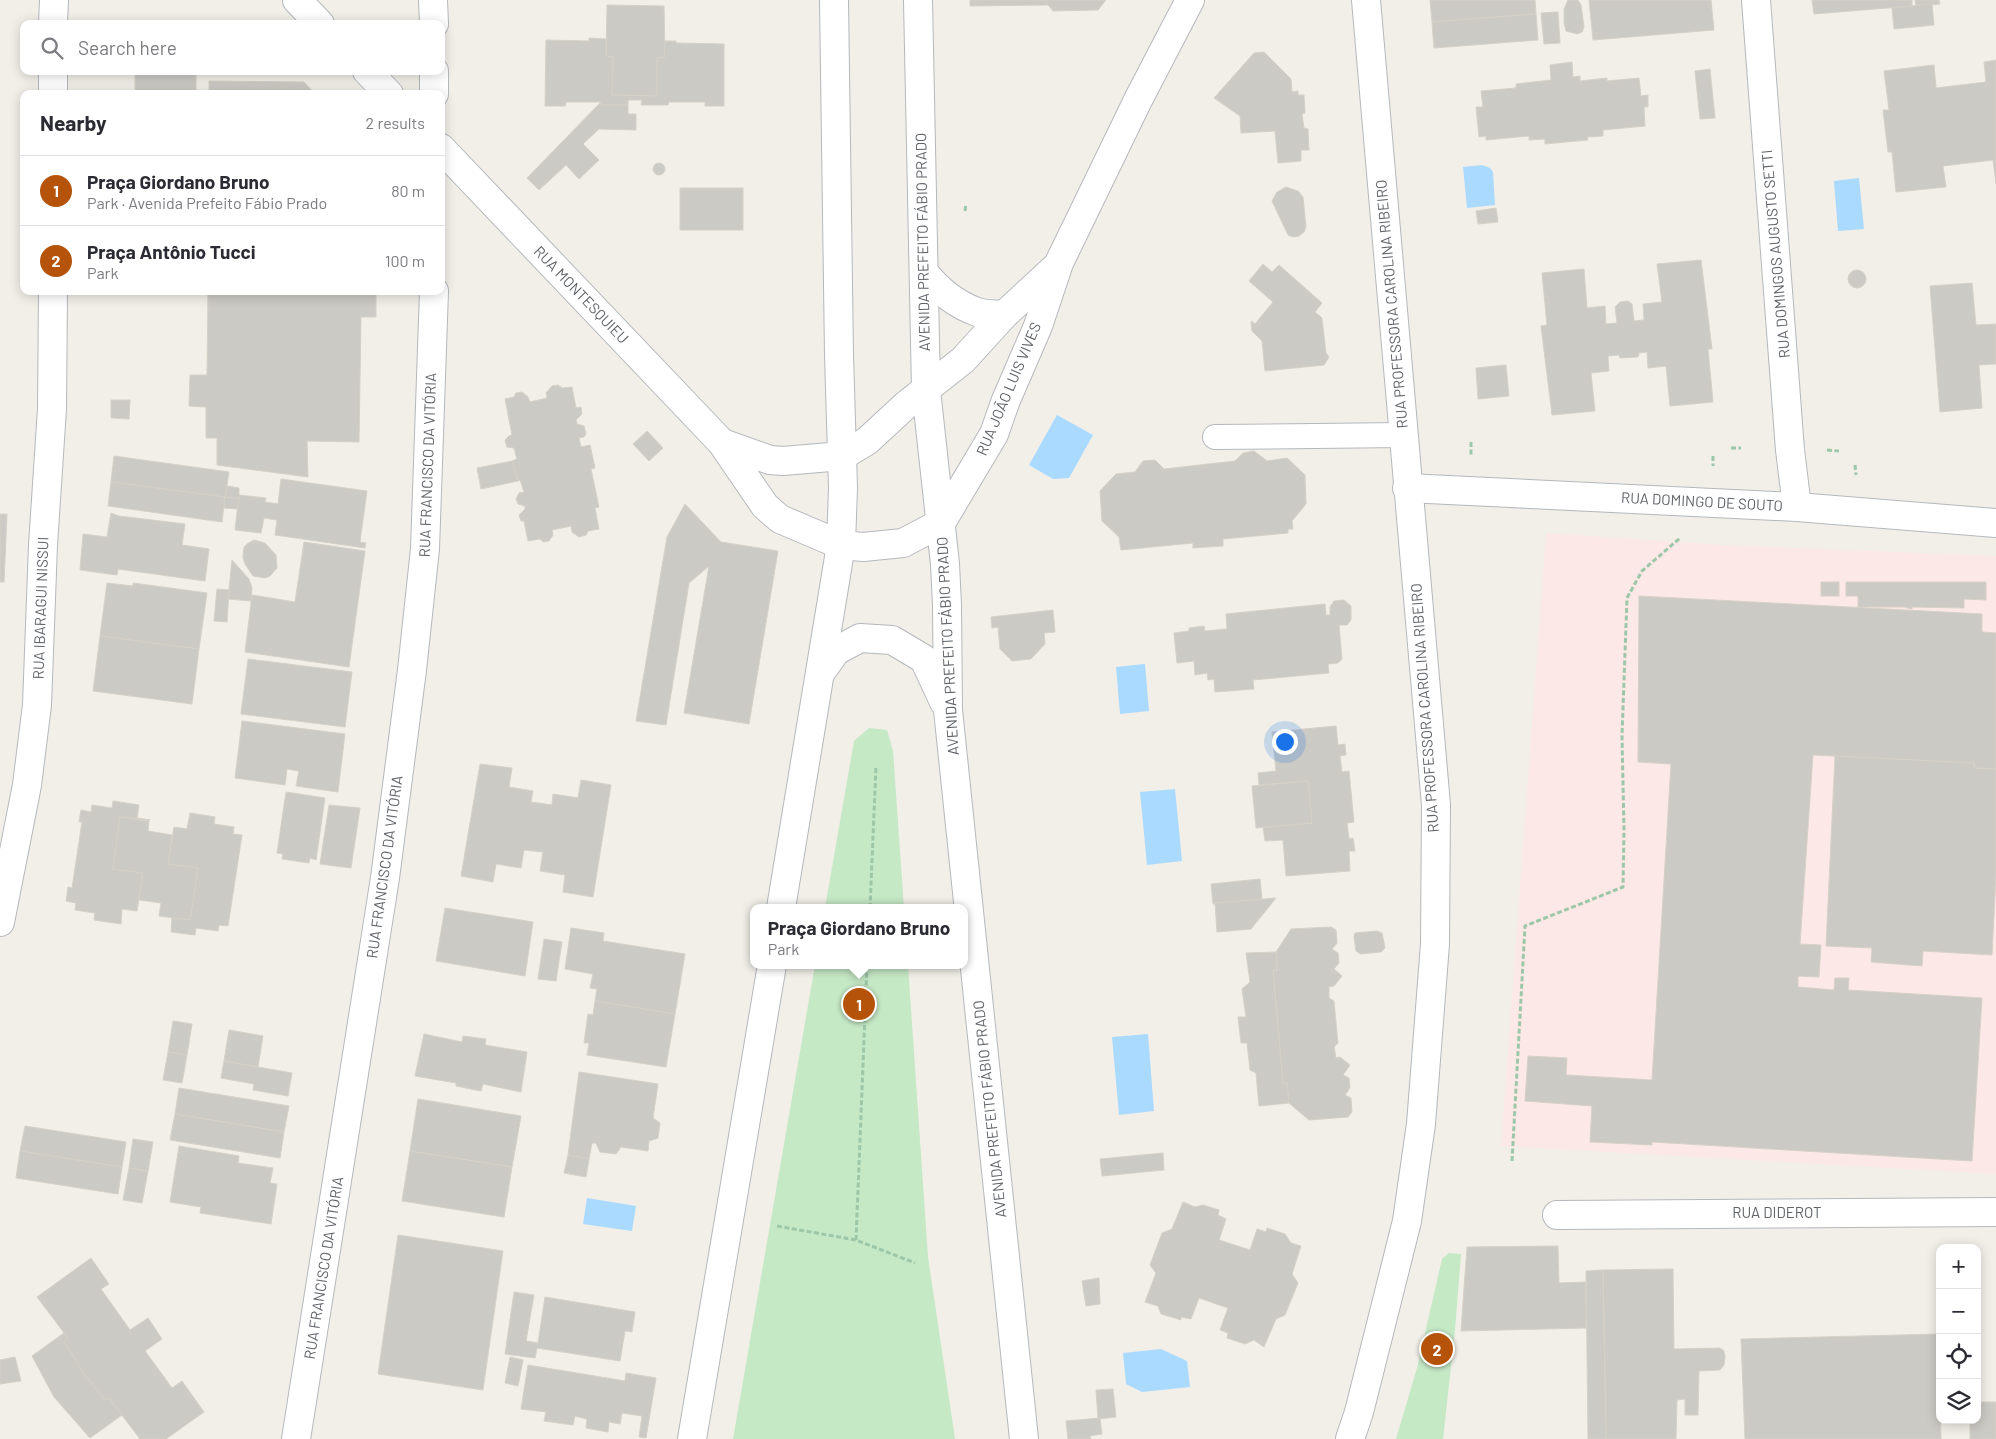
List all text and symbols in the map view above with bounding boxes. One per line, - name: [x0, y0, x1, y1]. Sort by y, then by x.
- search box: [20, 20, 445, 75]
- icon: search: [38, 34, 66, 62]
- text: Search here: [78, 36, 177, 59]
- text: Nearby: [40, 110, 106, 135]
- text: 2 results: [366, 113, 425, 132]
- street label: AVENIDA PREFEITO FÁBIO PRADO: [911, 133, 933, 352]
- street label: RUA DOMINGOS AUGUSTO SETTI: [1757, 149, 1793, 359]
- text: Praça Giordano Bruno: [87, 170, 270, 193]
- street label: RUA PROFESSORA CAROLINA RIBEIRO: [1371, 179, 1411, 429]
- text: 1: [53, 181, 59, 200]
- text: 80 m: [391, 181, 425, 200]
- text: Park · Avenida Prefeito Fábio Prado: [87, 193, 327, 212]
- text: Praça Antônio Tucci: [87, 240, 256, 263]
- street label: RUA MONTESQUIEU: [531, 242, 633, 347]
- text: 2: [52, 251, 60, 270]
- text: 100 m: [385, 251, 425, 270]
- text: Park: [87, 263, 118, 282]
- street label: RUA JOÃO LUIS VIVES: [972, 319, 1044, 458]
- street label: RUA FRANCISCO DA VITÓRIA: [415, 372, 439, 558]
- street label: RUA DOMINGO DE SOUTO: [1621, 488, 1783, 514]
- street label: RUA IBARAGUI NISSUI: [29, 536, 51, 680]
- street label: AVENIDA PREFEITO FÁBIO PRADO: [932, 536, 962, 756]
- street label: RUA PROFESSORA CAROLINA RIBEIRO: [1406, 583, 1442, 833]
- your location: [1272, 729, 1298, 755]
- street label: RUA FRANCISCO DA VITÓRIA: [362, 774, 406, 960]
- popup: [750, 904, 968, 969]
- text: Praça Giordano Bruno: [768, 916, 950, 939]
- text: Park: [768, 939, 799, 958]
- pin: 1: [843, 985, 875, 1023]
- street label: AVENIDA PREFEITO FÁBIO PRADO: [969, 999, 1009, 1219]
- street label: RUA FRANCISCO DA VITÓRIA: [300, 1175, 346, 1360]
- street label: RUA DIDEROT: [1732, 1203, 1822, 1221]
- map controls: [1936, 1244, 1981, 1424]
- button: +: [1936, 1244, 1981, 1289]
- button: −: [1936, 1289, 1981, 1334]
- pin: 2: [1421, 1330, 1453, 1368]
- button: locate: [1936, 1334, 1981, 1379]
- button: layers: [1936, 1379, 1981, 1424]

